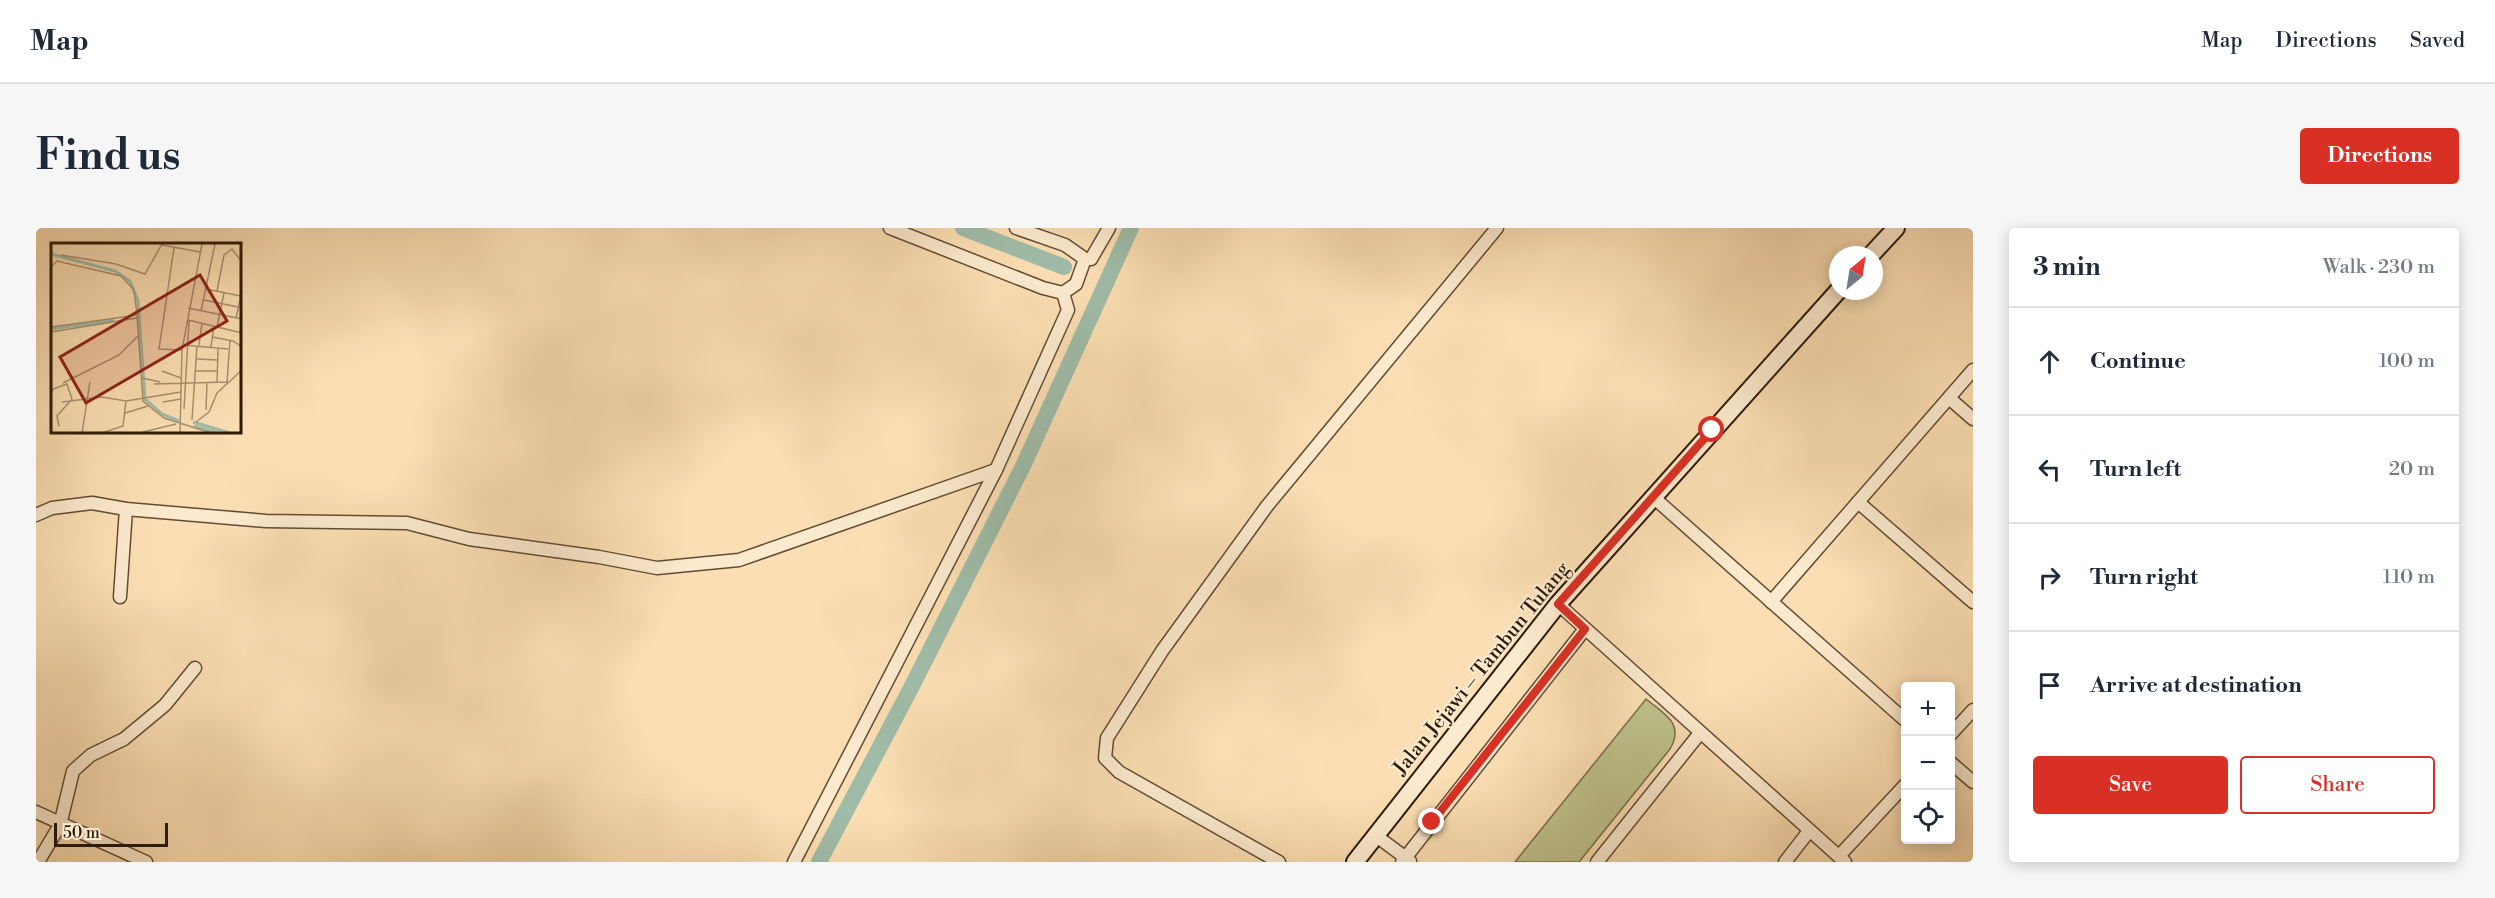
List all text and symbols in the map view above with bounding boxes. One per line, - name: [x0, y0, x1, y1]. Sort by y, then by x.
- text: Map: [30, 24, 89, 59]
- text: Map: [2201, 28, 2243, 54]
- text: Directions: [2276, 28, 2377, 54]
- text: Saved: [2410, 28, 2465, 54]
- button: Directions: [2300, 128, 2459, 184]
- text: Find us: [36, 130, 180, 183]
- inset map: [51, 243, 242, 434]
- north arrow: [1829, 246, 1883, 300]
- text: 3 min: [2033, 251, 2101, 283]
- text: Walk · 230 m: [2323, 255, 2435, 280]
- icon: ahead: [2033, 345, 2066, 378]
- text: Continue: [2090, 348, 2186, 375]
- text: 100 m: [2379, 349, 2435, 374]
- route start: [1698, 416, 1724, 442]
- icon: left: [2033, 453, 2066, 486]
- text: Turn left: [2090, 456, 2181, 483]
- text: 20 m: [2389, 457, 2435, 482]
- street label: Jalan Jejawi – Tambun Tulang: [1388, 557, 1576, 781]
- icon: right: [2033, 561, 2066, 594]
- text: Turn right: [2090, 564, 2198, 591]
- text: 110 m: [2383, 565, 2435, 590]
- icon: arrive: [2033, 669, 2066, 702]
- text: Arrive at destination: [2090, 672, 2302, 699]
- map controls: [1901, 682, 1955, 844]
- button: +: [1901, 682, 1955, 736]
- button: −: [1901, 736, 1955, 790]
- button: Save: [2033, 756, 2228, 814]
- button: Share: [2240, 756, 2435, 814]
- button: locate: [1901, 790, 1955, 844]
- route end: [1418, 808, 1444, 834]
- scale bar: [54, 820, 168, 848]
- text: 50 m: [63, 823, 100, 843]

